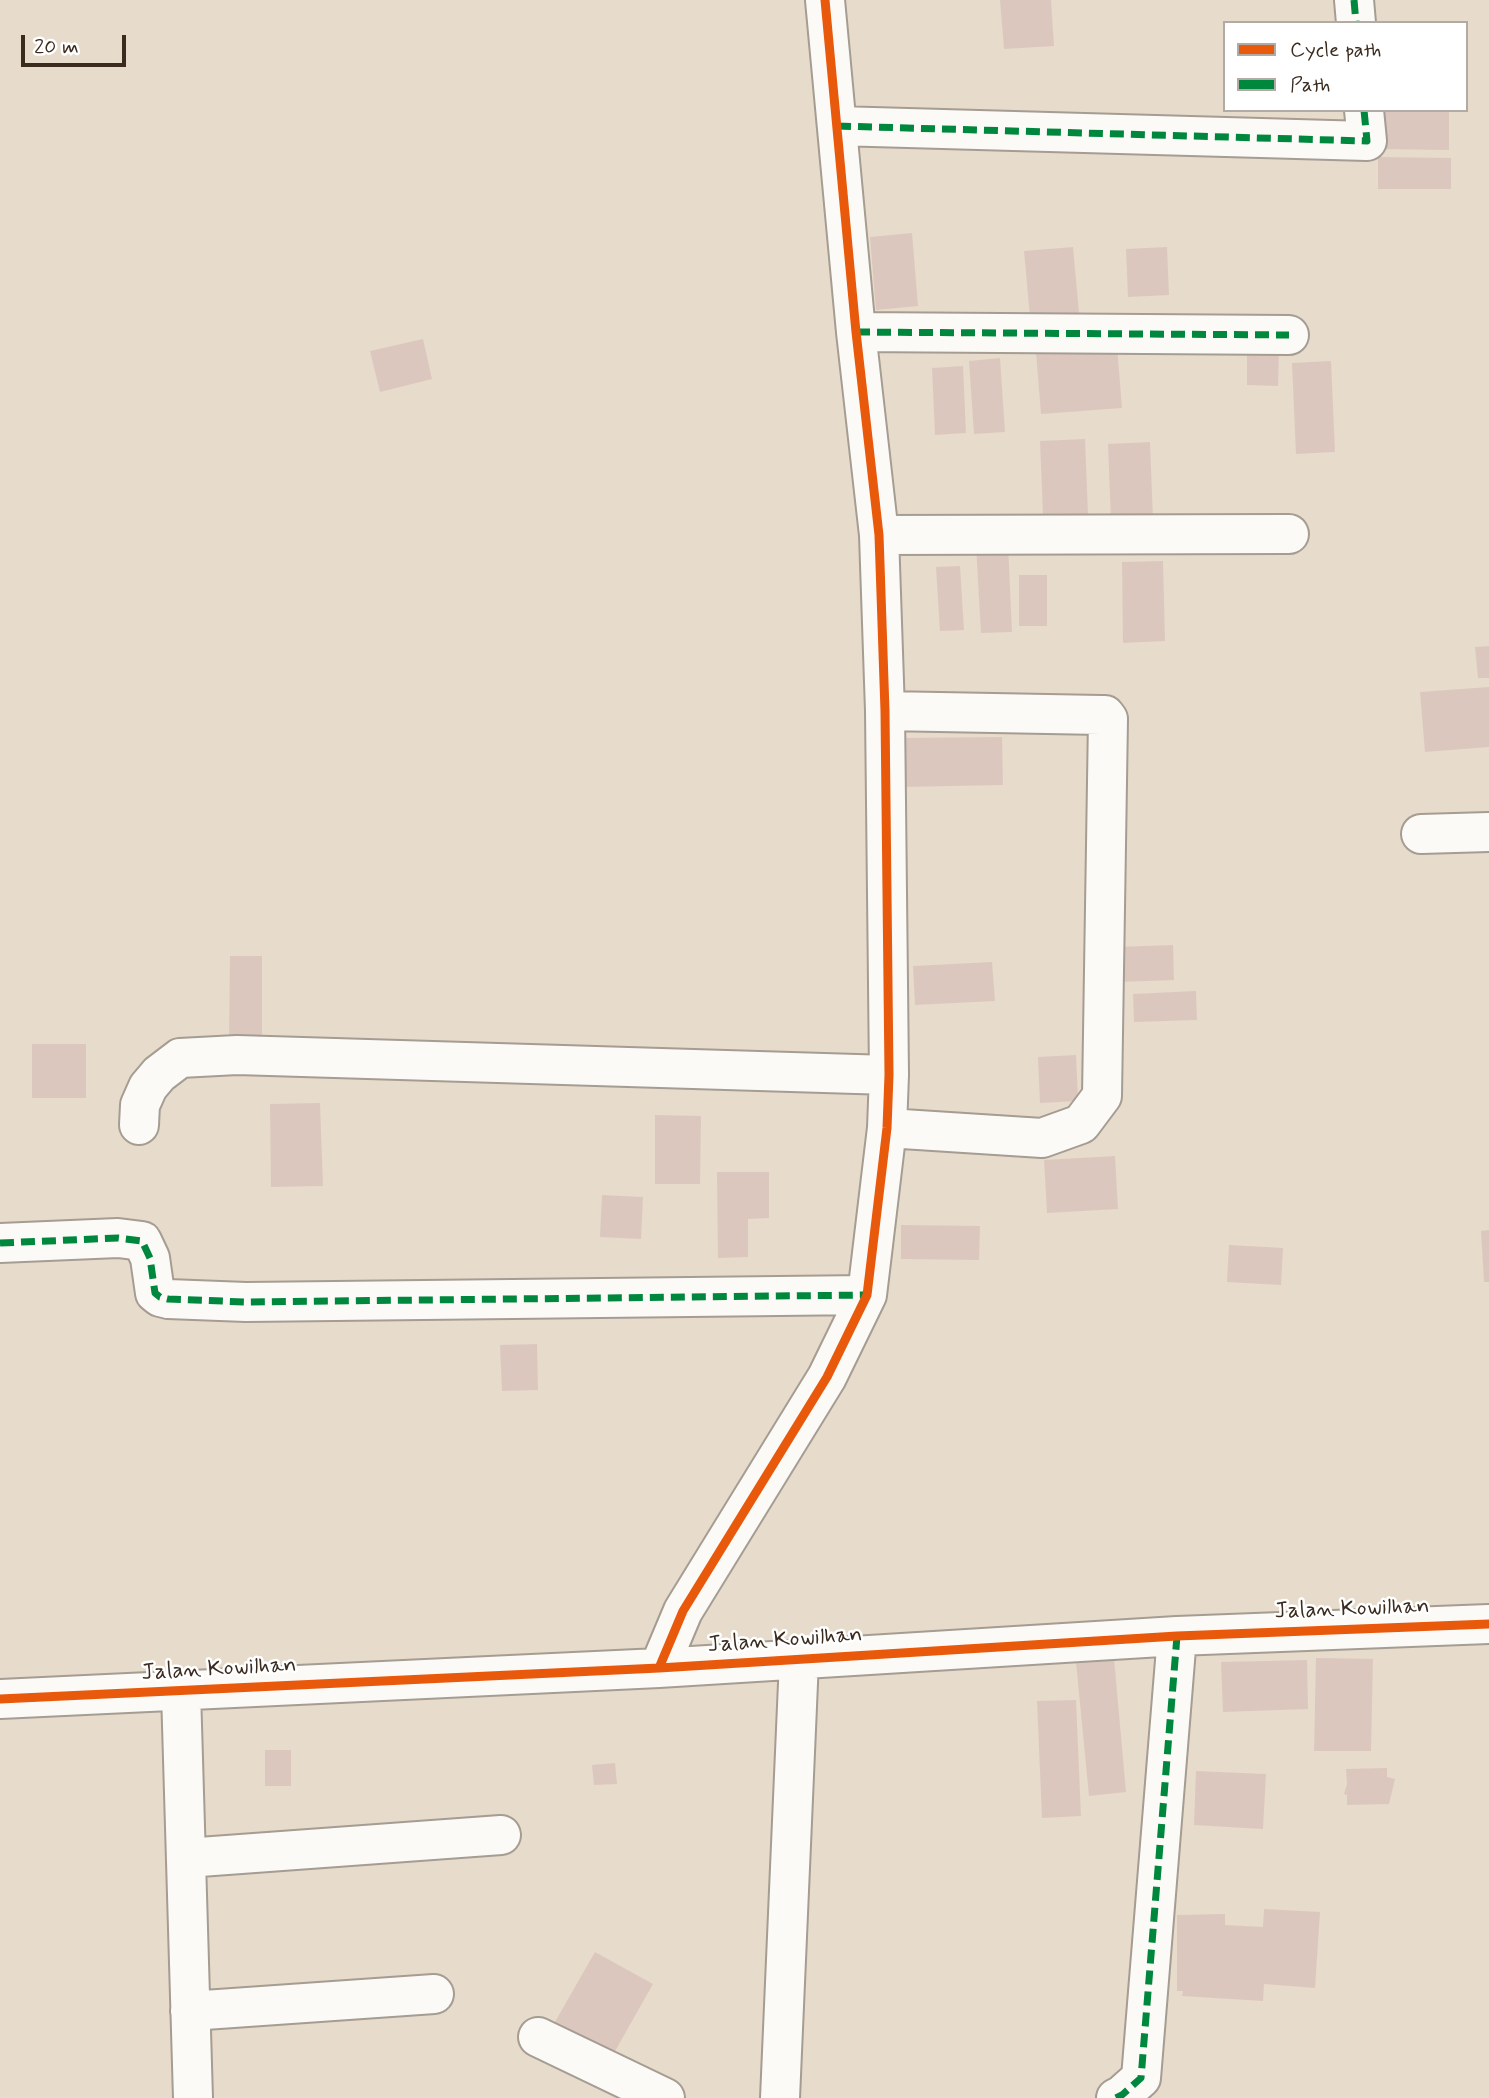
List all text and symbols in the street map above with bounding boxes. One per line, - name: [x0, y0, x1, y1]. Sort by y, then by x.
- scale bar: [24, 21, 130, 65]
- legend: [1223, 21, 1468, 112]
- text: 20 m: [34, 33, 79, 61]
- text: Cycle path: [1290, 36, 1381, 64]
- text: Path: [1290, 71, 1330, 99]
- street label: Jalan Kowilhan: [1274, 1594, 1430, 1626]
- street label: Jalan Kowilhan: [707, 1622, 863, 1660]
- street label: Jalan Kowilhan: [141, 1652, 297, 1688]

